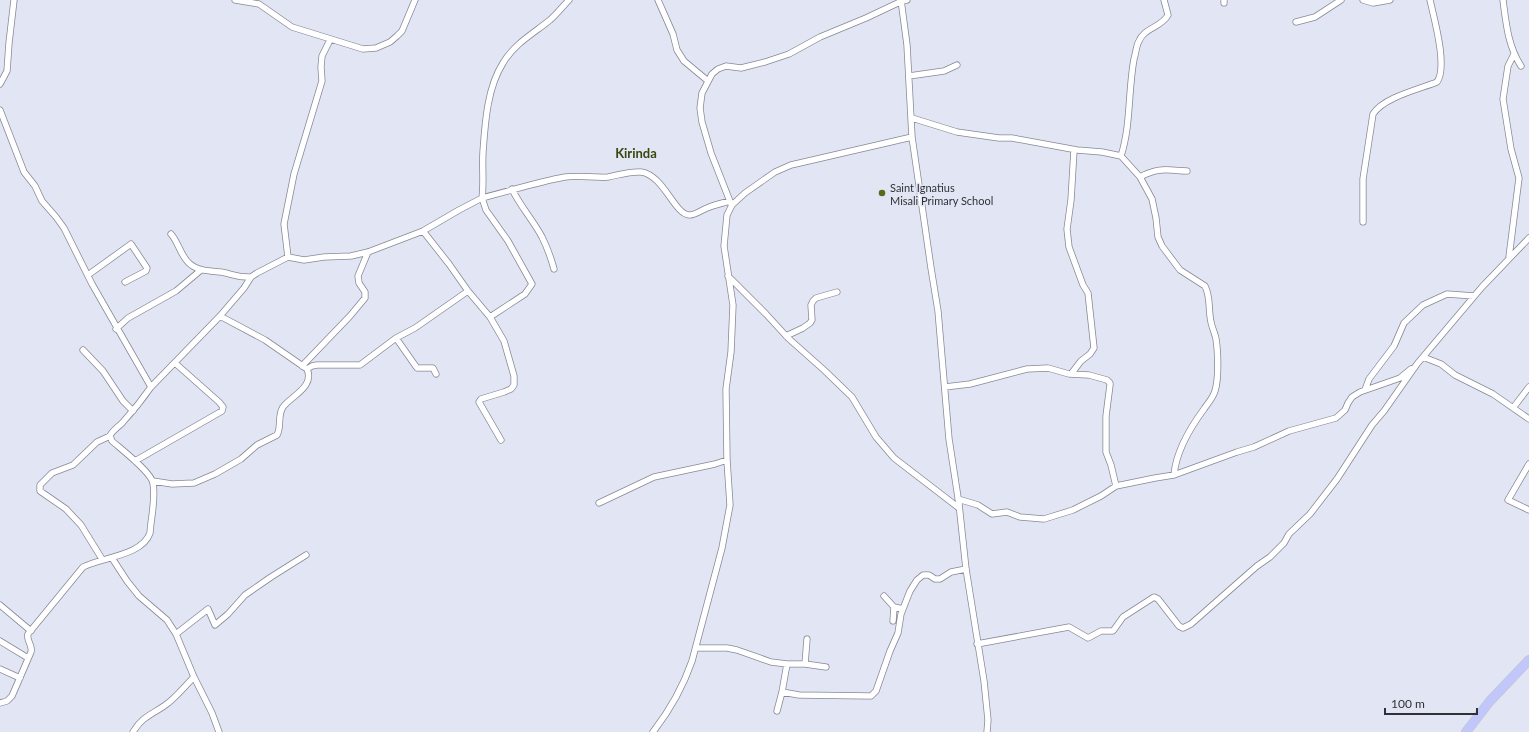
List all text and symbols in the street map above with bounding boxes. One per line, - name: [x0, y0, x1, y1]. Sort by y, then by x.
- district label: Kirinda: [615, 145, 657, 161]
- place label: Saint Ignatius Misali Primary School: [890, 181, 993, 207]
- marker: Saint Ignatius Misali Primary School: [877, 188, 887, 198]
- scale bar: [1385, 690, 1477, 716]
- text: 100 m: [1391, 696, 1425, 711]

